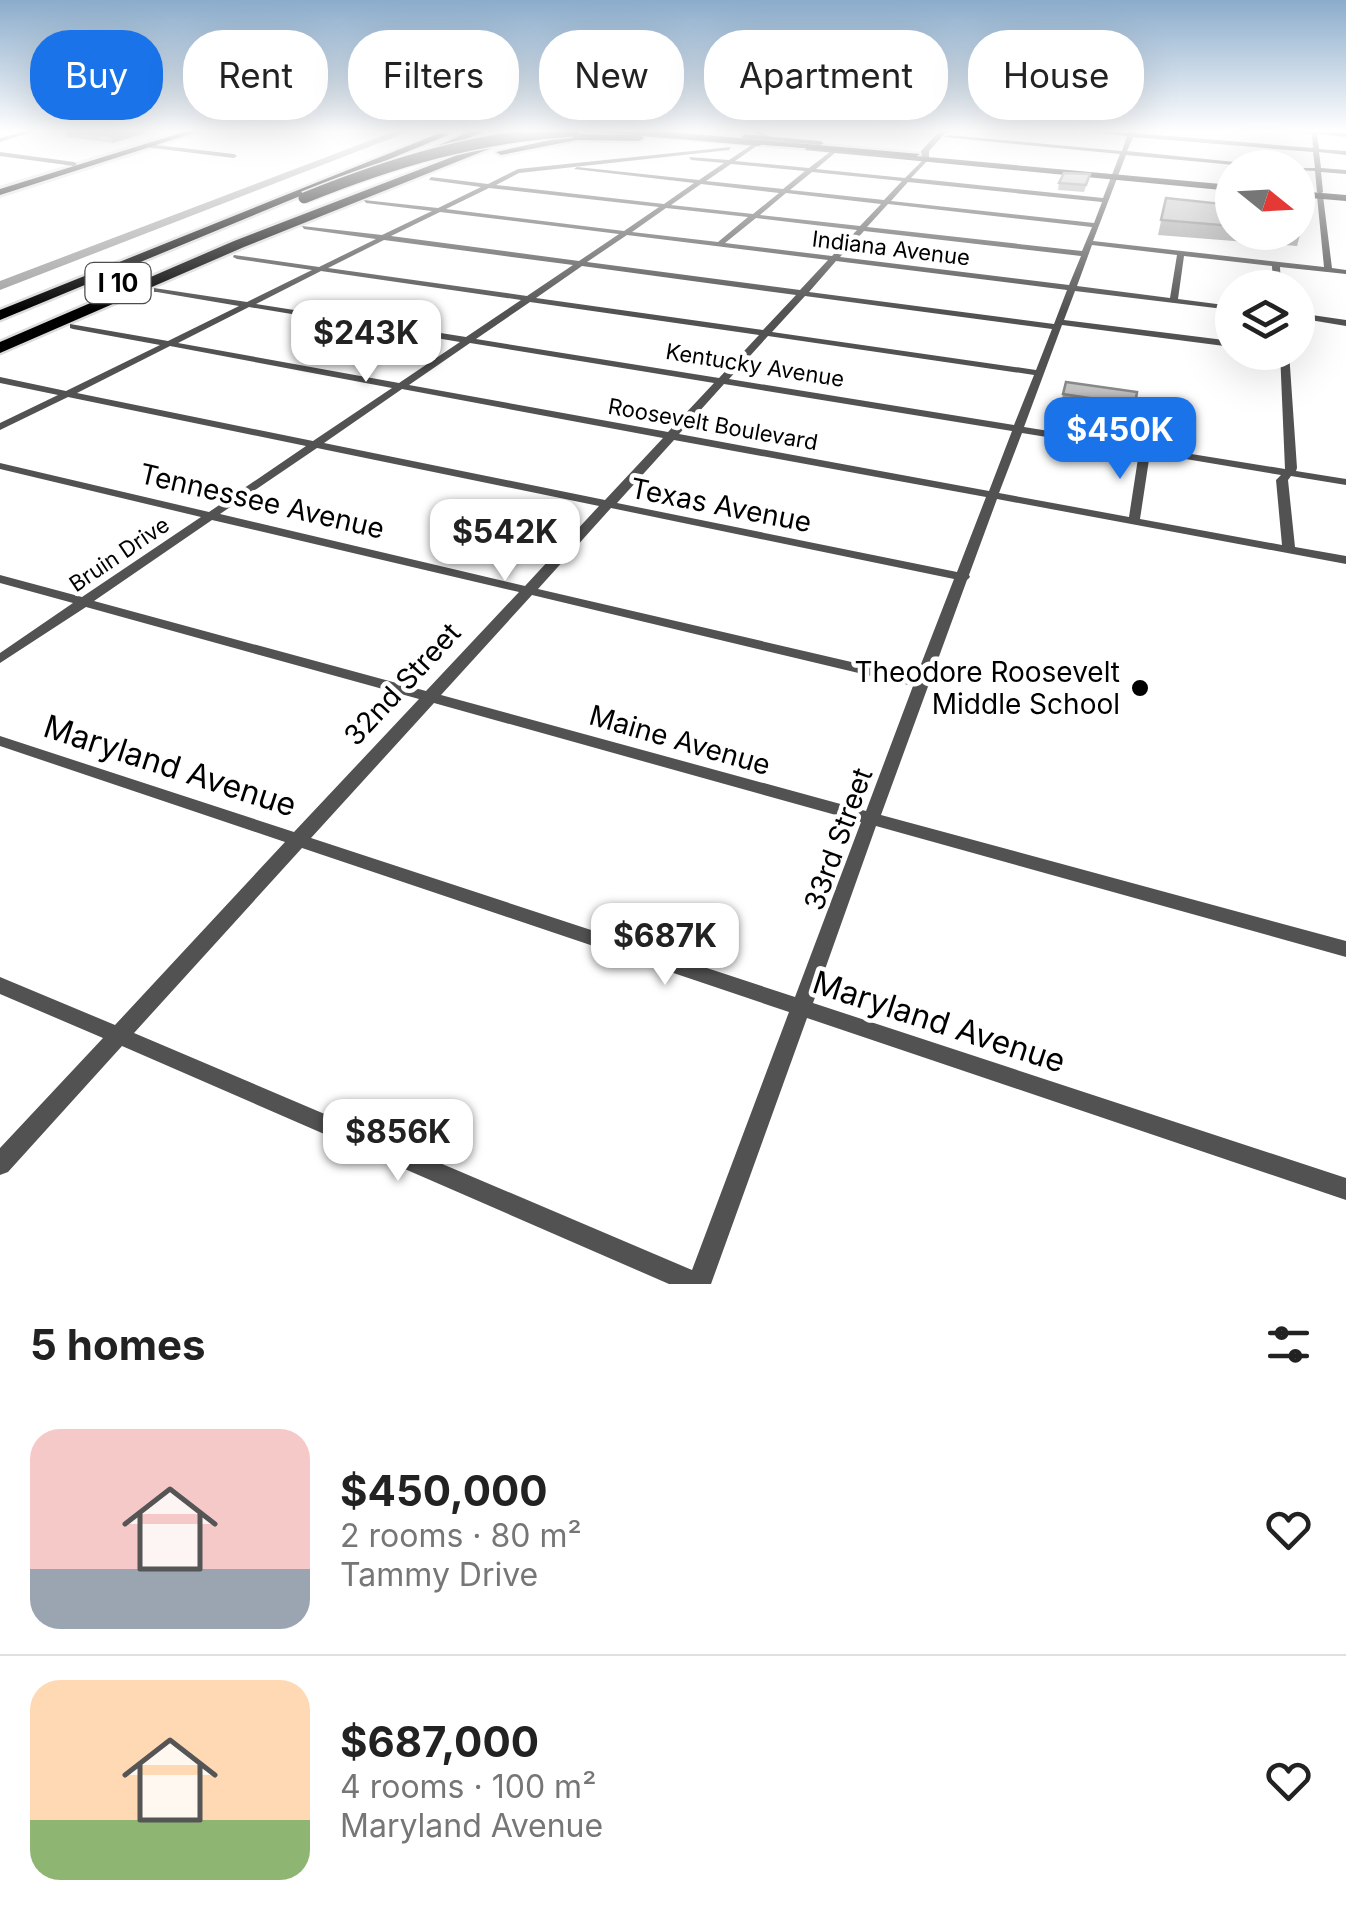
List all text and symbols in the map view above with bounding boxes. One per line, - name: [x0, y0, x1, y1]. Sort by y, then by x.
- chip: Buy: [30, 30, 163, 120]
- chip: Rent: [183, 30, 328, 120]
- chip: Filters: [348, 30, 519, 120]
- chip: New: [539, 30, 684, 120]
- chip: Apartment: [704, 30, 948, 120]
- chip: House: [968, 30, 1144, 120]
- north arrow: [1215, 150, 1315, 250]
- map controls: [1215, 150, 1315, 370]
- street label: Indiana Avenue: [811, 225, 971, 271]
- road number: I 10: [86, 263, 150, 303]
- button: layers: [1215, 270, 1315, 370]
- pin: $243K: [296, 300, 436, 385]
- text: $243K: [313, 313, 419, 352]
- street label: Kentucky Avenue: [664, 338, 846, 392]
- street label: Roosevelt Boulevard: [606, 393, 820, 455]
- pin: $450K: [1050, 397, 1190, 482]
- text: $450K: [1066, 410, 1174, 449]
- street label: Tennessee Avenue: [136, 456, 388, 546]
- street label: Texas Avenue: [628, 471, 814, 539]
- pin: $542K: [435, 499, 575, 584]
- street label: Bruin Drive: [64, 511, 174, 597]
- text: $542K: [452, 512, 558, 551]
- street label: 32nd Street: [337, 616, 467, 752]
- place label: Theodore Roosevelt Middle School: [854, 655, 1120, 721]
- marker: Theodore Roosevelt Middle School: [1129, 677, 1151, 699]
- street label: Maine Avenue: [585, 698, 775, 782]
- street label: Maryland Avenue: [39, 706, 301, 825]
- street label: 33rd Street: [797, 763, 879, 915]
- pin: $687K: [595, 903, 735, 988]
- text: $687K: [613, 916, 717, 955]
- street label: Maryland Avenue: [808, 962, 1070, 1081]
- pin: $856K: [328, 1099, 468, 1184]
- text: $856K: [345, 1112, 451, 1151]
- icon: filters: [1261, 1317, 1316, 1372]
- text: 5 homes: [30, 1319, 206, 1370]
- text: $450,000: [340, 1465, 548, 1516]
- icon: home: [110, 1469, 230, 1589]
- icon: heart: [1261, 1502, 1316, 1557]
- text: 2 rooms · 80 m²: [340, 1516, 582, 1555]
- text: Tammy Drive: [340, 1555, 538, 1594]
- text: $687,000: [340, 1716, 539, 1767]
- icon: home: [110, 1720, 230, 1840]
- icon: heart: [1261, 1753, 1316, 1808]
- text: 4 rooms · 100 m²: [340, 1767, 596, 1806]
- text: Maryland Avenue: [340, 1806, 603, 1845]

